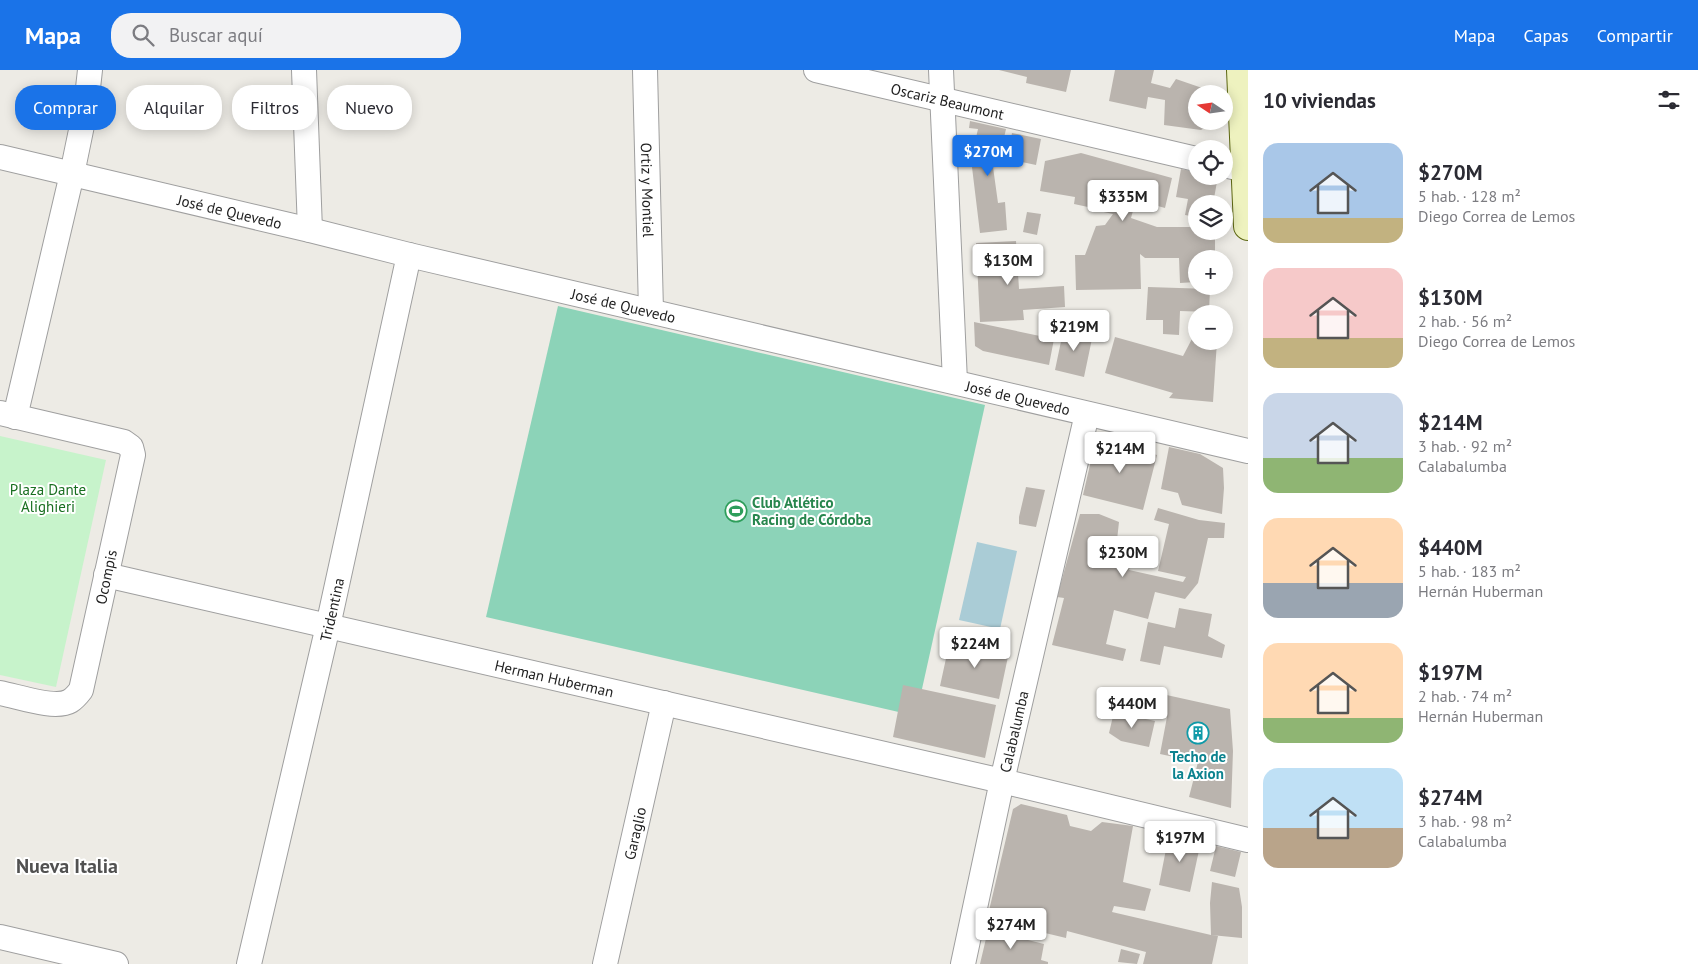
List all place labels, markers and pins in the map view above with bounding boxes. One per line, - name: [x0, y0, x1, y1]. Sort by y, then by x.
- pin: $270M: [953, 134, 1023, 177]
- pin: $335M: [1088, 180, 1158, 222]
- pin: $130M: [973, 244, 1043, 286]
- pin: $219M: [1039, 310, 1109, 352]
- pin: $214M: [1085, 432, 1155, 474]
- place label: Club Atlético Racing de Córdoba: [752, 493, 871, 529]
- sports icon: Club Atlético Racing de Córdoba: [724, 499, 748, 523]
- pin: $230M: [1088, 536, 1158, 578]
- pin: $224M: [940, 626, 1010, 669]
- pin: $440M: [1097, 686, 1167, 729]
- building icon: Techo de la Axion: [1186, 721, 1210, 745]
- place label: Techo de la Axion: [1170, 747, 1227, 783]
- pin: $197M: [1145, 820, 1215, 863]
- pin: $274M: [976, 908, 1046, 950]

